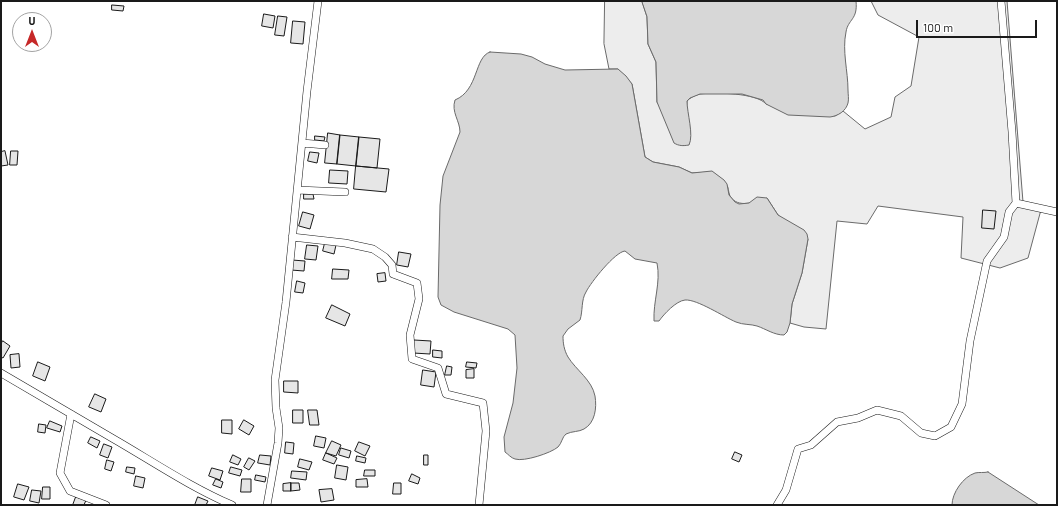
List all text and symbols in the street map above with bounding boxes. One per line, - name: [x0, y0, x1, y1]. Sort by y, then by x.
- north arrow: [12, 12, 52, 52]
- scale bar: [918, 12, 1039, 38]
- text: U: [29, 14, 35, 27]
- text: 100 m: [923, 20, 953, 34]

